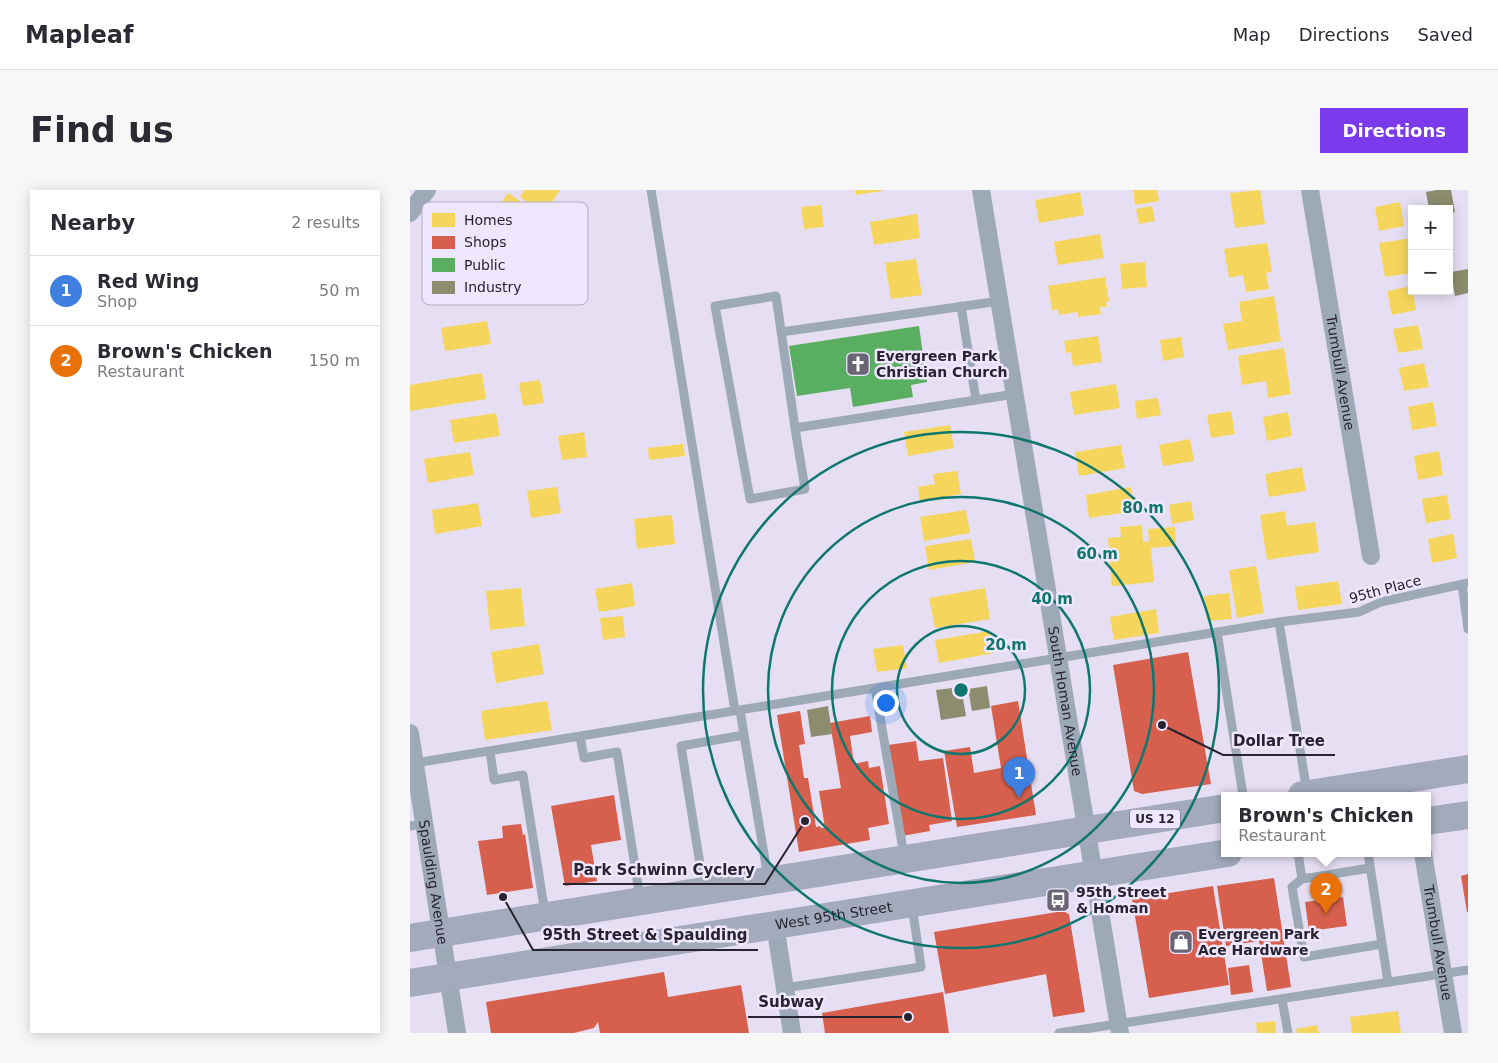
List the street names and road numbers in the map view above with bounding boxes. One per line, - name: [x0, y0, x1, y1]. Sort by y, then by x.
- street label: Trumbull Avenue: [1323, 313, 1358, 431]
- street label: 95th Place: [1347, 572, 1423, 606]
- street label: South Homan Avenue: [1045, 625, 1086, 777]
- road number: US 12: [1130, 810, 1180, 828]
- street label: Spaulding Avenue: [416, 819, 451, 946]
- street label: Trumbull Avenue: [1420, 883, 1455, 1002]
- street label: West 95th Street: [774, 898, 894, 933]

